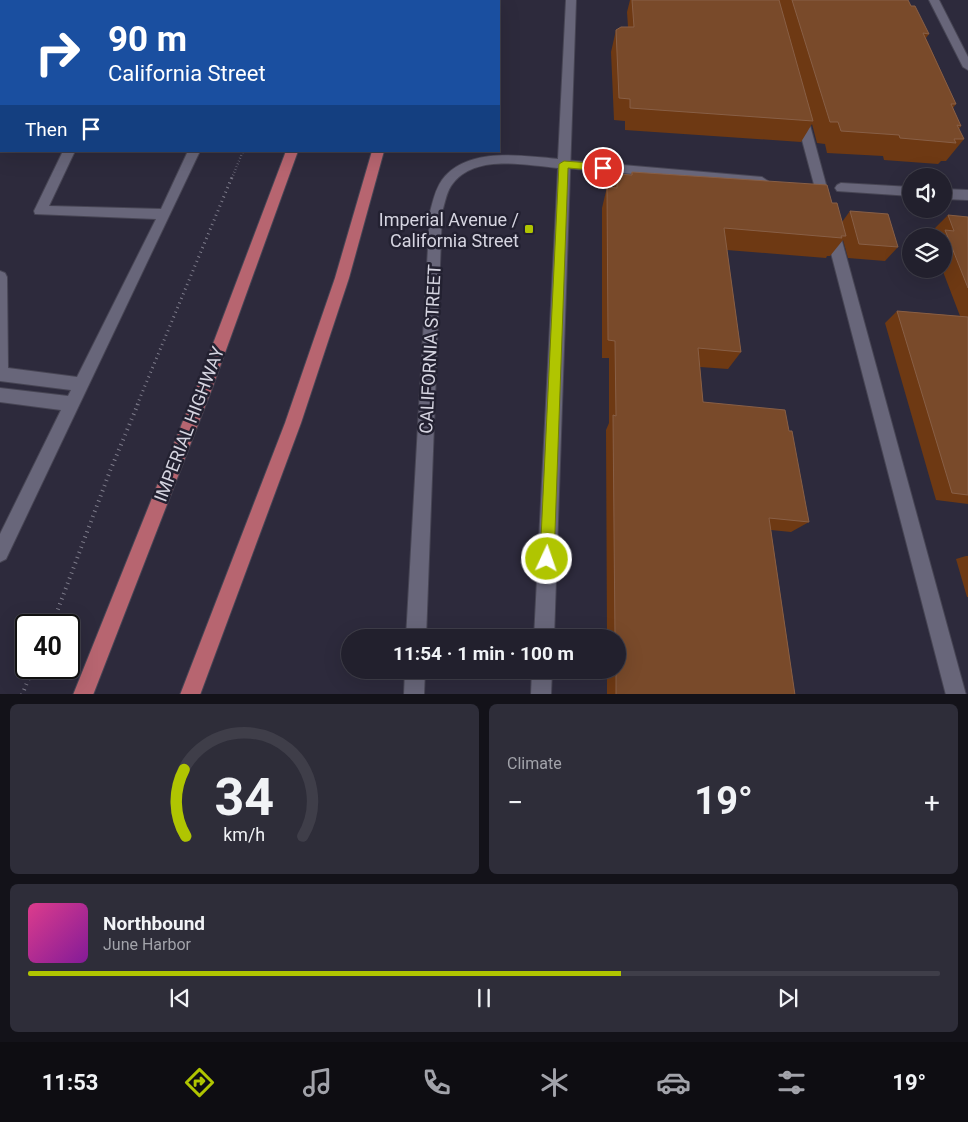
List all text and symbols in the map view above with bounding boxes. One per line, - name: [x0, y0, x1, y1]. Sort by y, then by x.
- text: 90 m: [108, 19, 187, 60]
- icon: right: [25, 20, 90, 85]
- text: California Street: [108, 61, 266, 86]
- icon: arrive: [77, 115, 105, 143]
- text: Then: [25, 118, 67, 141]
- pin: [582, 147, 624, 189]
- icon: arrive: [589, 154, 617, 182]
- map controls: [902, 168, 952, 278]
- button: sound: [902, 168, 952, 218]
- place label: Imperial Avenue / California Street: [379, 209, 519, 251]
- marker: Imperial Avenue / California Street: [523, 223, 535, 235]
- button: layers: [902, 228, 952, 278]
- street label: CALIFORNIA STREET: [415, 264, 445, 434]
- street label: IMPERIAL HIGHWAY: [150, 343, 228, 505]
- position arrow: [520, 532, 572, 584]
- speed limit sign: 40: [15, 614, 80, 679]
- text: 11:54 · 1 min · 100 m: [393, 642, 574, 665]
- text: Climate: [507, 754, 562, 773]
- text: 34: [215, 767, 274, 828]
- text: 19°: [694, 779, 753, 823]
- text: −: [507, 786, 523, 819]
- text: +: [924, 786, 940, 819]
- text: km/h: [224, 824, 265, 845]
- text: Northbound: [103, 912, 205, 935]
- text: June Harbor: [103, 935, 191, 954]
- icon: previous: [166, 984, 194, 1012]
- icon: pause: [470, 984, 498, 1012]
- icon: next: [774, 984, 802, 1012]
- icon: directions: [182, 1065, 217, 1100]
- icon: music: [300, 1065, 335, 1100]
- icon: phone: [419, 1065, 454, 1100]
- icon: climate: [537, 1065, 572, 1100]
- icon: car: [656, 1065, 691, 1100]
- icon: filters: [774, 1065, 809, 1100]
- text: 11:53: [42, 1070, 98, 1095]
- text: 19°: [892, 1070, 926, 1095]

